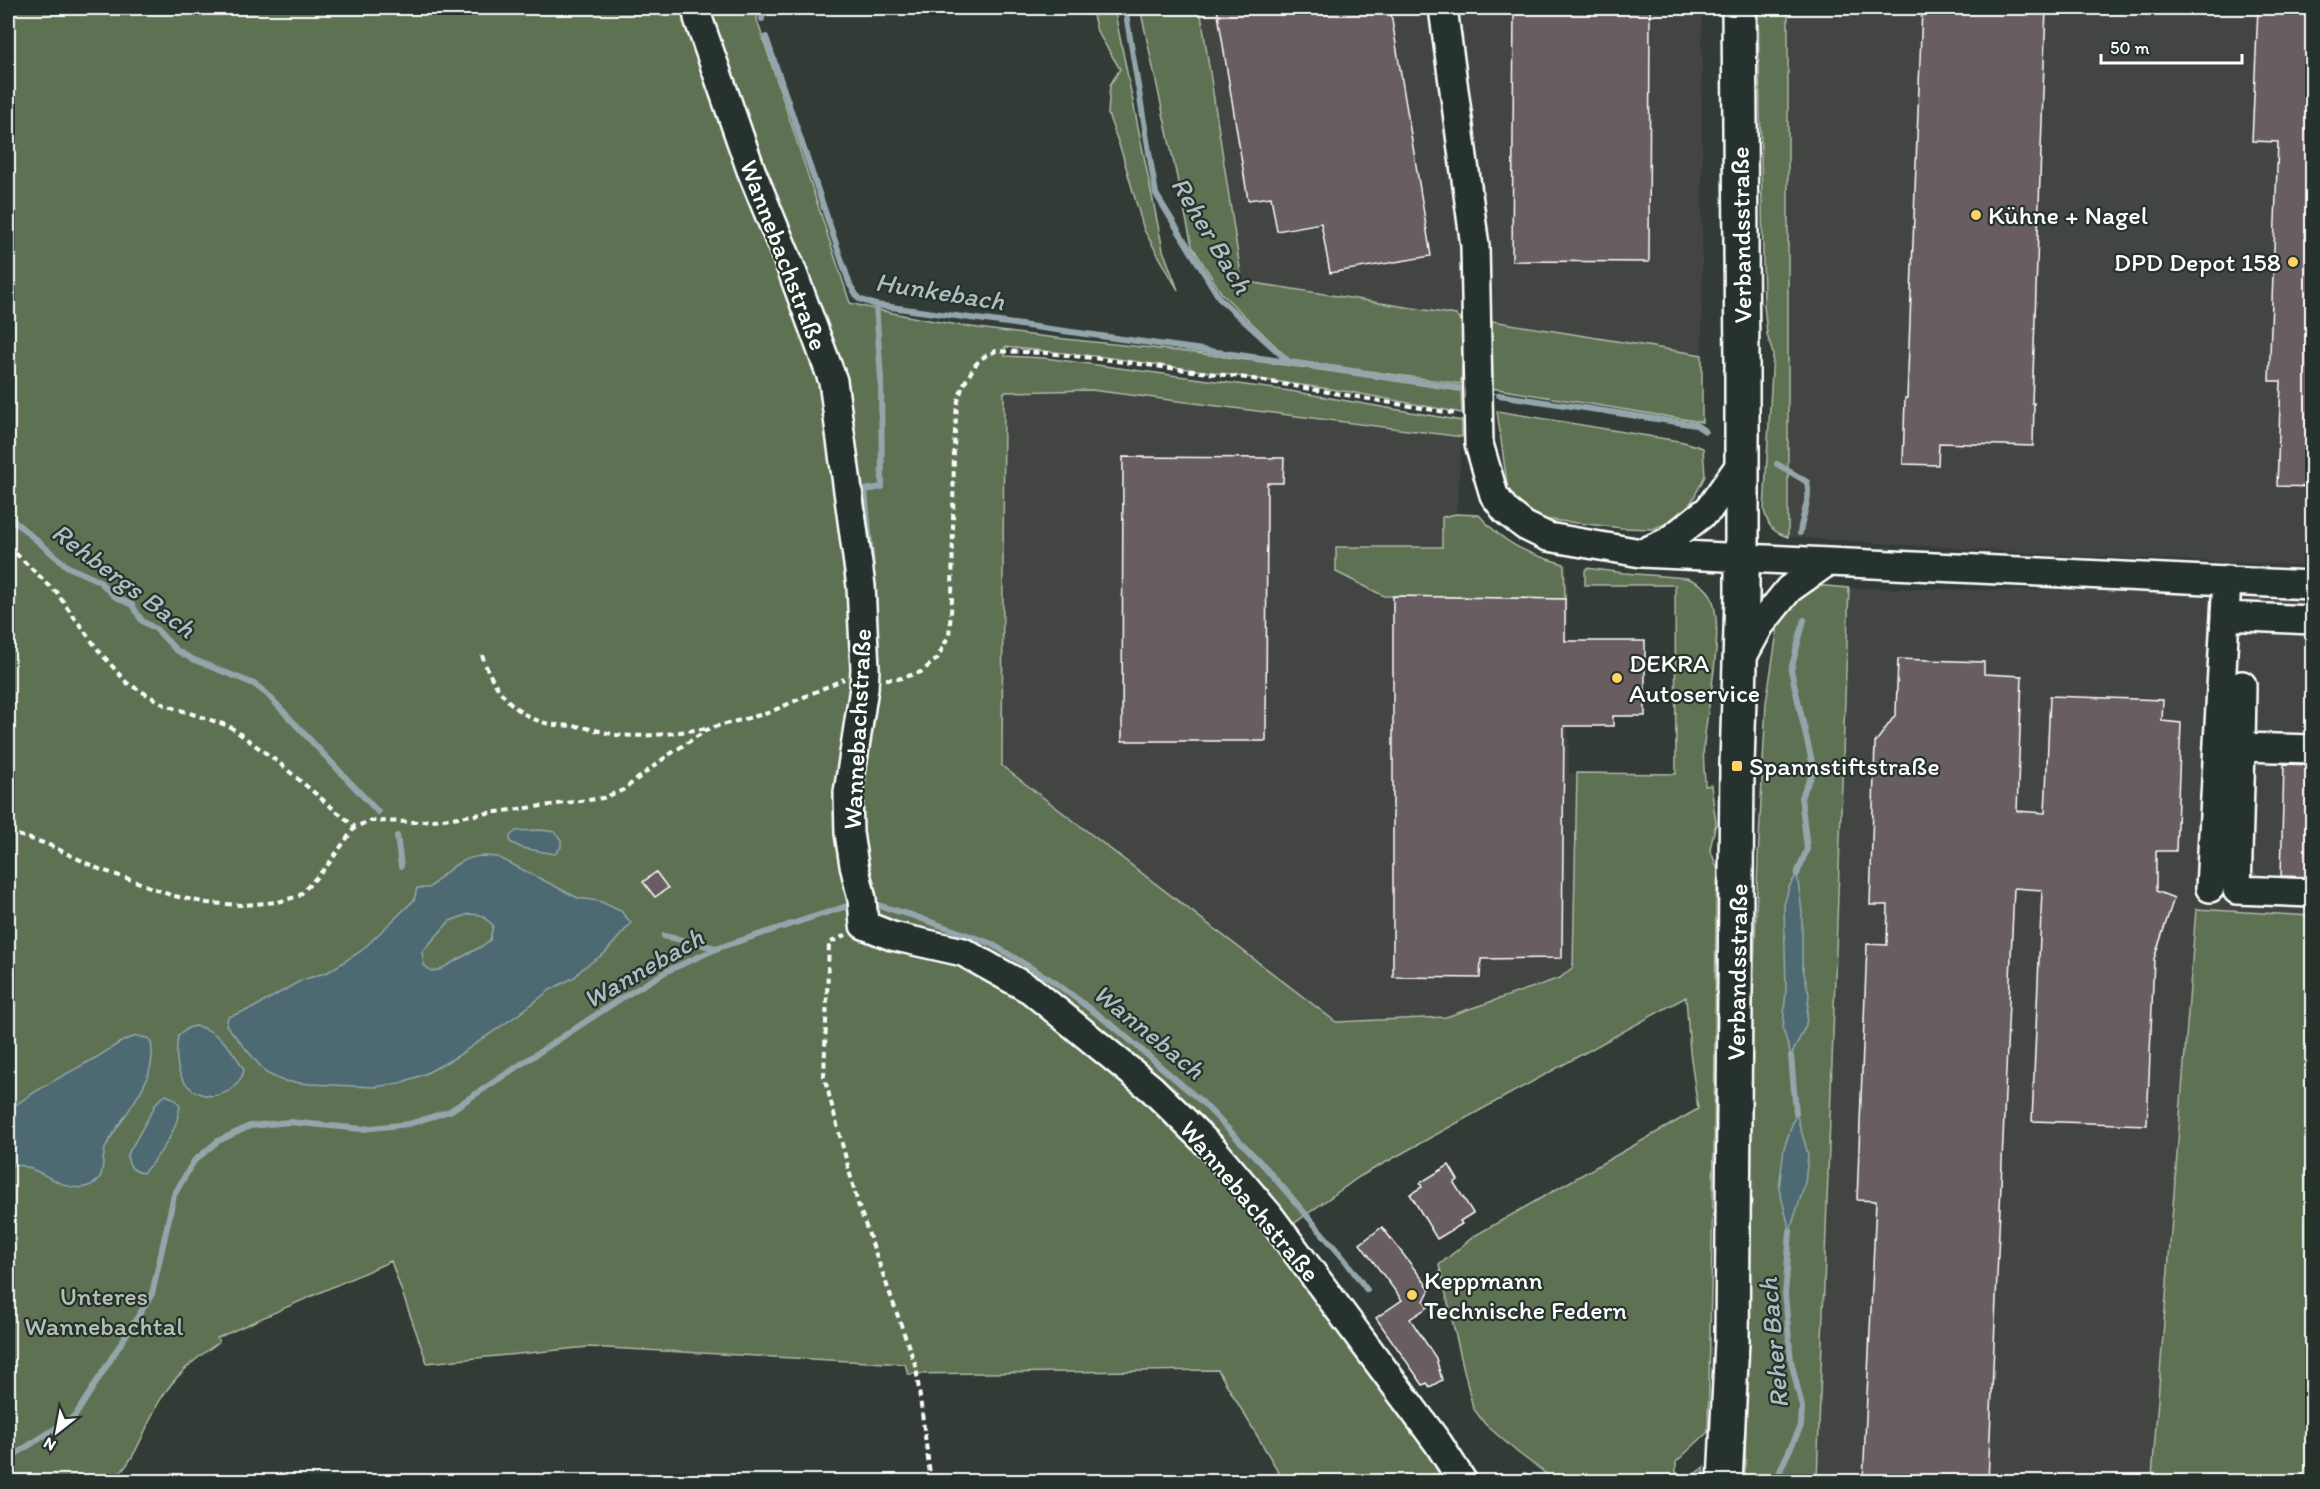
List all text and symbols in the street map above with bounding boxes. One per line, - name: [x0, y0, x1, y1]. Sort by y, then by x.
- scale bar: [2101, 27, 2242, 65]
- text: 50 m: [2110, 37, 2150, 59]
- street label: Verbandsstraße: [1723, 146, 1759, 324]
- street label: Wannebachstraße: [733, 155, 835, 355]
- water label: Reher Bach: [1164, 170, 1260, 300]
- place label: Kühne + Nagel: [1988, 199, 2148, 231]
- marker: Kühne + Nagel: [1969, 208, 1983, 222]
- place label: DPD Depot 158: [2114, 246, 2281, 278]
- marker: DPD Depot 158: [2286, 255, 2300, 269]
- water label: Hunkebach: [873, 265, 1007, 318]
- water label: Rehbergs Bach: [45, 515, 203, 645]
- street label: Wannebachstraße: [836, 628, 878, 830]
- place label: DEKRA Autoservice: [1629, 647, 1760, 709]
- marker: DEKRA Autoservice: [1610, 671, 1624, 685]
- place label: Spannstiftstraße: [1749, 750, 1940, 782]
- marker: Spannstiftstraße: [1730, 759, 1744, 773]
- street label: Verbandsstraße: [1719, 883, 1755, 1061]
- water label: Wannebach: [577, 920, 709, 1016]
- water label: Wannebach: [1087, 976, 1211, 1086]
- street label: Wannebachstraße: [1173, 1114, 1327, 1288]
- place label: Keppmann Technische Federn: [1424, 1264, 1627, 1326]
- water label: Reher Bach: [1751, 1276, 1795, 1410]
- park label: Unteres Wannebachtal: [25, 1280, 184, 1342]
- marker: Keppmann Technische Federn: [1405, 1288, 1419, 1302]
- north arrow: [27, 1402, 87, 1462]
- text: N: [40, 1434, 59, 1455]

